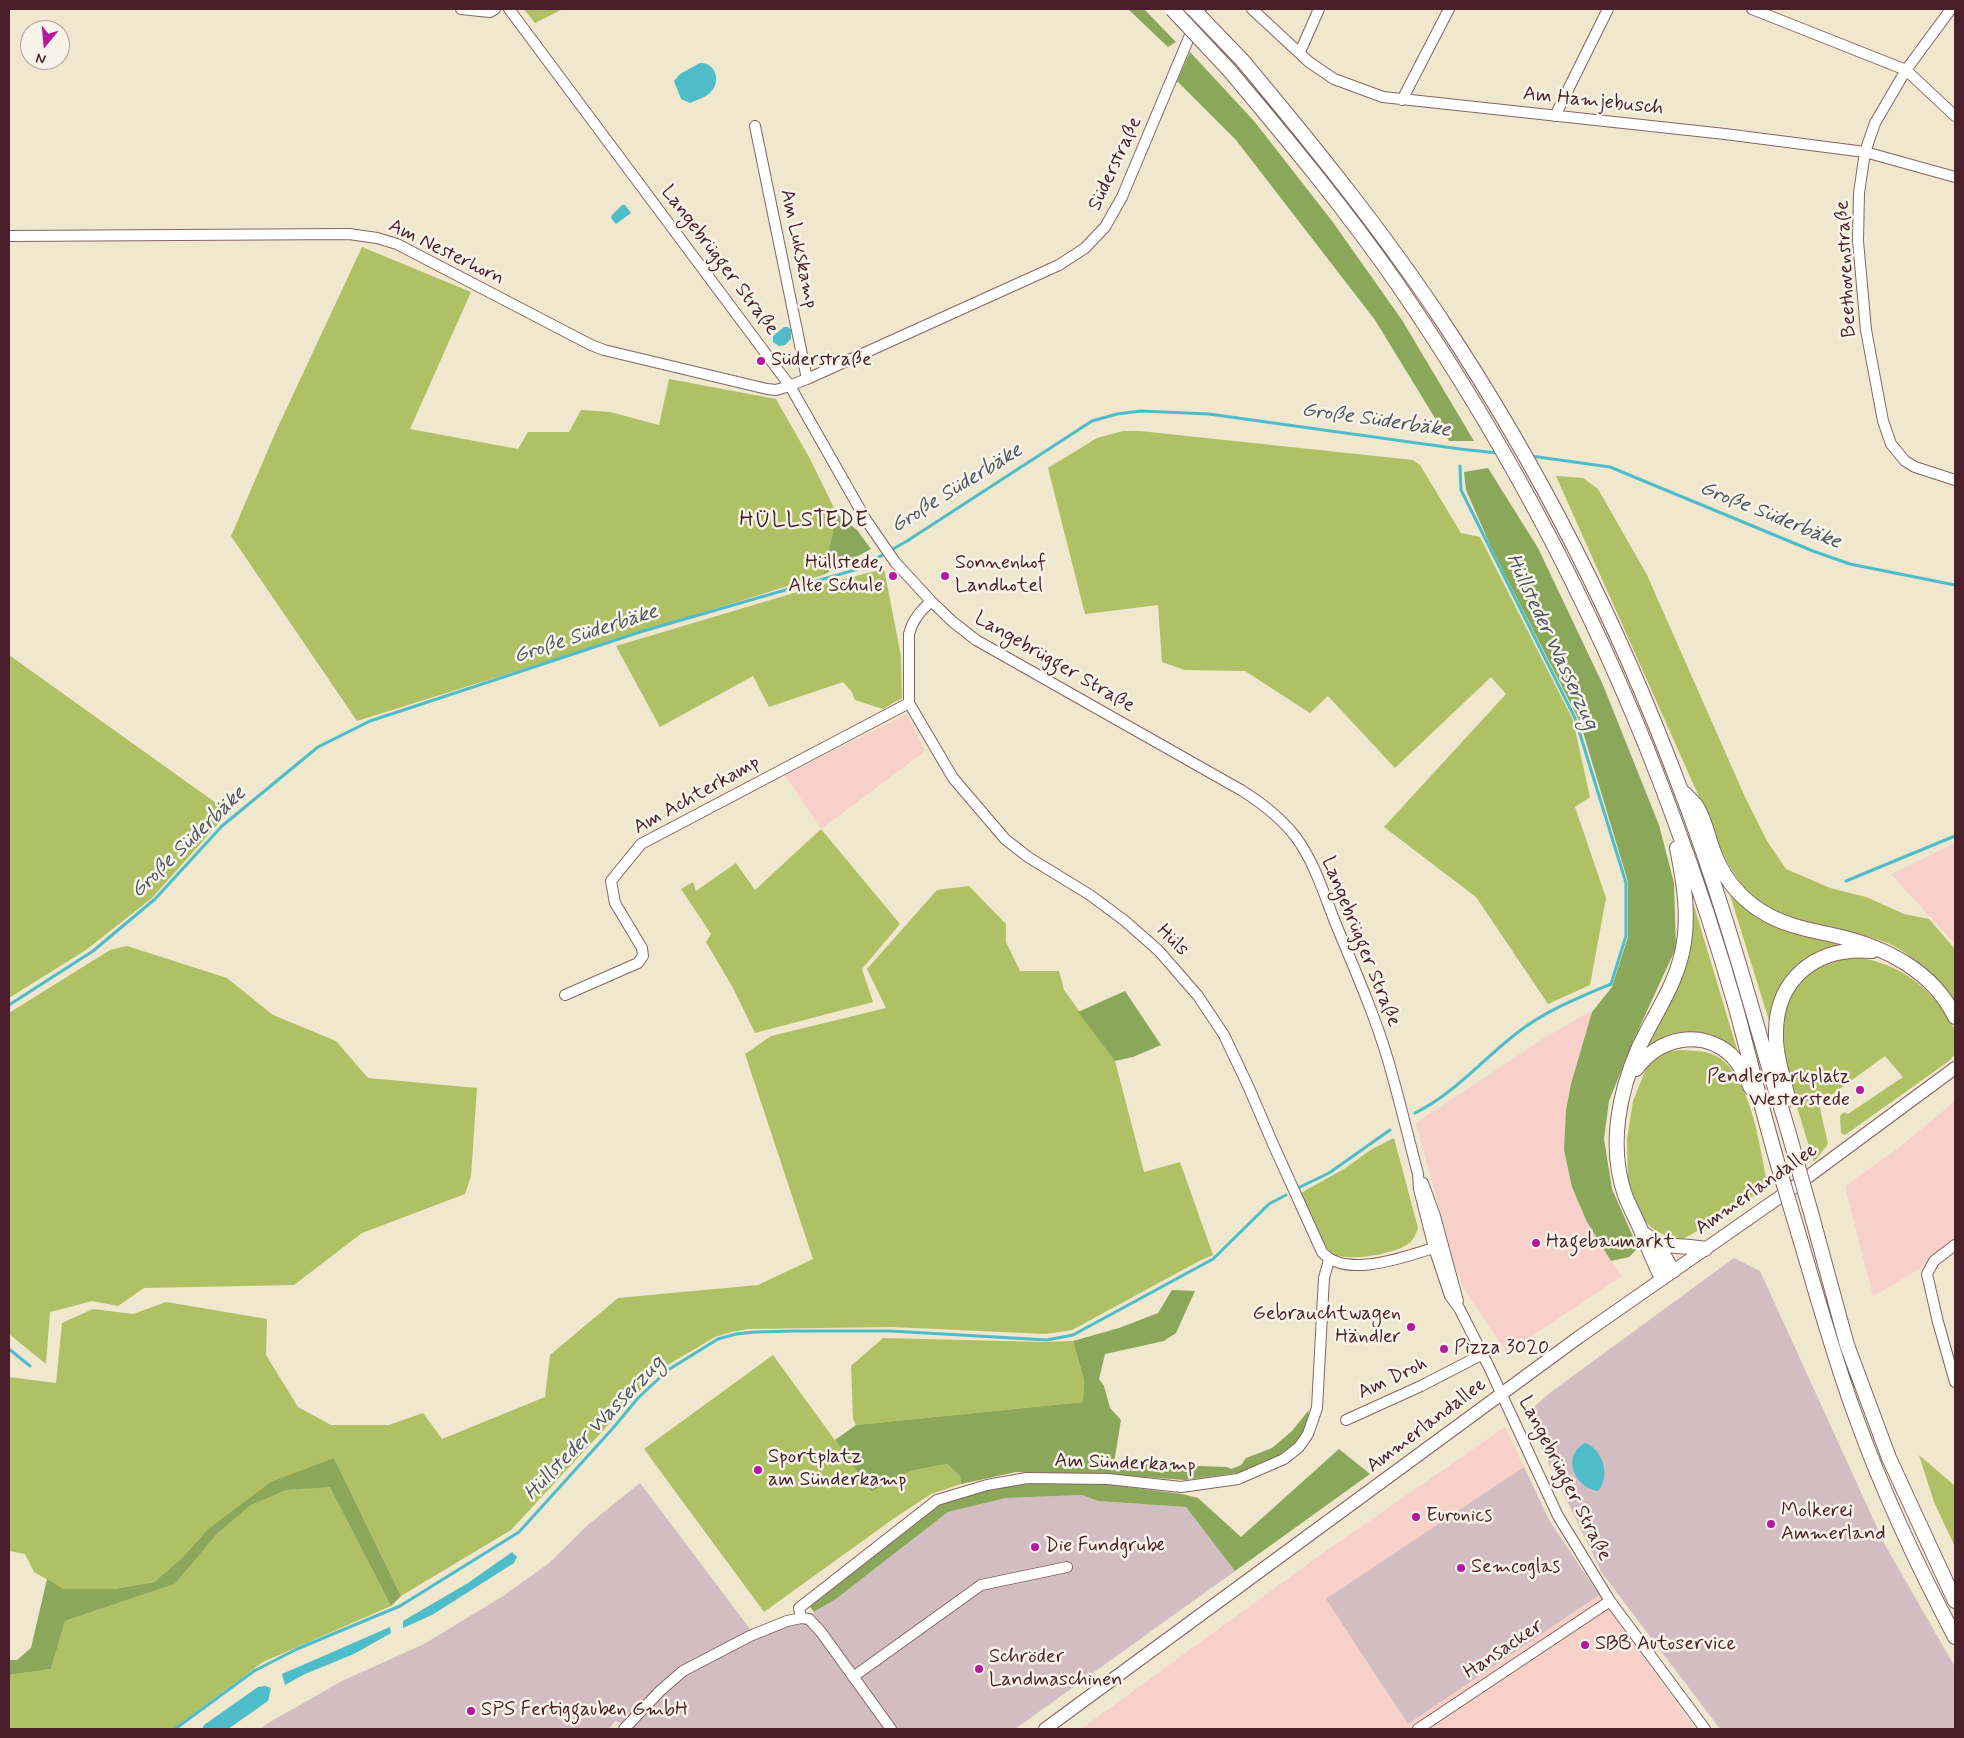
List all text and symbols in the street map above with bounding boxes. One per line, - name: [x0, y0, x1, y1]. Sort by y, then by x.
- north arrow: [20, 20, 70, 70]
- text: N: [34, 48, 48, 68]
- street label: Am Hamjebusch: [1522, 83, 1664, 121]
- street label: Süderstraße: [1084, 113, 1148, 215]
- street label: Langebrügger Straße: [655, 181, 783, 341]
- street label: Am Lukskamp: [774, 187, 822, 311]
- street label: Beethovenstraße: [1831, 200, 1863, 338]
- street label: Am Nesterhorn: [384, 215, 508, 291]
- place label: Süderstraße: [771, 349, 872, 373]
- marker: Süderstraße: [755, 355, 767, 367]
- water label: Große Süderbäke: [1300, 398, 1452, 444]
- water label: Große Süderbäke: [887, 439, 1027, 539]
- water label: Große Süderbäke: [1696, 476, 1844, 556]
- district label: HÜLLSTEDE: [738, 508, 870, 534]
- water label: Hüllsteder Wasserzug: [1499, 550, 1603, 734]
- place label: Hüllstede, Alte Schule: [788, 552, 883, 599]
- place label: Sonnenhof Landhotel: [955, 552, 1046, 599]
- marker: Hüllstede, Alte Schule: [887, 570, 899, 582]
- marker: Sonnenhof Landhotel: [939, 570, 951, 582]
- water label: Große Süderbäke: [511, 600, 661, 670]
- street label: Langebrügger Straße: [969, 607, 1139, 719]
- street label: Am Achterkamp: [630, 751, 764, 841]
- water label: Große Süderbäke: [126, 782, 252, 904]
- street label: Langebrügger Straße: [1315, 853, 1405, 1031]
- street label: Hüls: [1151, 920, 1193, 962]
- place label: Pendlerparkplatz Westerstede: [1707, 1066, 1850, 1113]
- marker: Pendlerparkplatz Westerstede: [1854, 1084, 1866, 1096]
- street label: Ammerlandallee: [1691, 1139, 1823, 1241]
- place label: Hagebaumarkt: [1546, 1231, 1675, 1255]
- marker: Hagebaumarkt: [1530, 1237, 1542, 1249]
- place label: Gebrauchtwagen Händler: [1253, 1303, 1401, 1350]
- marker: Gebrauchtwagen Händler: [1405, 1321, 1417, 1333]
- place label: Pizza 3020: [1454, 1337, 1549, 1361]
- marker: Pizza 3020: [1438, 1343, 1450, 1355]
- water label: Hüllsteder Wasserzug: [519, 1351, 671, 1507]
- street label: Am Droh: [1354, 1352, 1432, 1406]
- street label: Ammerlandallee: [1362, 1373, 1492, 1479]
- street label: Langebrügger Straße: [1512, 1393, 1616, 1565]
- place label: Sportplatz am Sünderkamp: [768, 1446, 906, 1493]
- street label: Am Sünderkamp: [1054, 1450, 1196, 1478]
- marker: Sportplatz am Sünderkamp: [752, 1464, 764, 1476]
- place label: Molkerei Ammerland: [1781, 1500, 1886, 1547]
- place label: Euronics: [1426, 1505, 1492, 1529]
- marker: Euronics: [1410, 1511, 1422, 1523]
- marker: Molkerei Ammerland: [1765, 1518, 1777, 1530]
- place label: Die Fundgrube: [1045, 1535, 1165, 1559]
- marker: Die Fundgrube: [1029, 1541, 1041, 1553]
- place label: Semcoglas: [1471, 1556, 1560, 1580]
- marker: Semcoglas: [1455, 1562, 1467, 1574]
- street label: Hansacker: [1460, 1615, 1548, 1685]
- place label: SBB Autoservice: [1595, 1633, 1736, 1657]
- marker: SBB Autoservice: [1579, 1639, 1591, 1651]
- place label: Schröder Landmaschinen: [989, 1646, 1122, 1693]
- marker: Schröder Landmaschinen: [973, 1663, 985, 1675]
- place label: SPS Fertiggauben GmbH: [481, 1699, 688, 1723]
- marker: SPS Fertiggauben GmbH: [465, 1705, 477, 1717]

